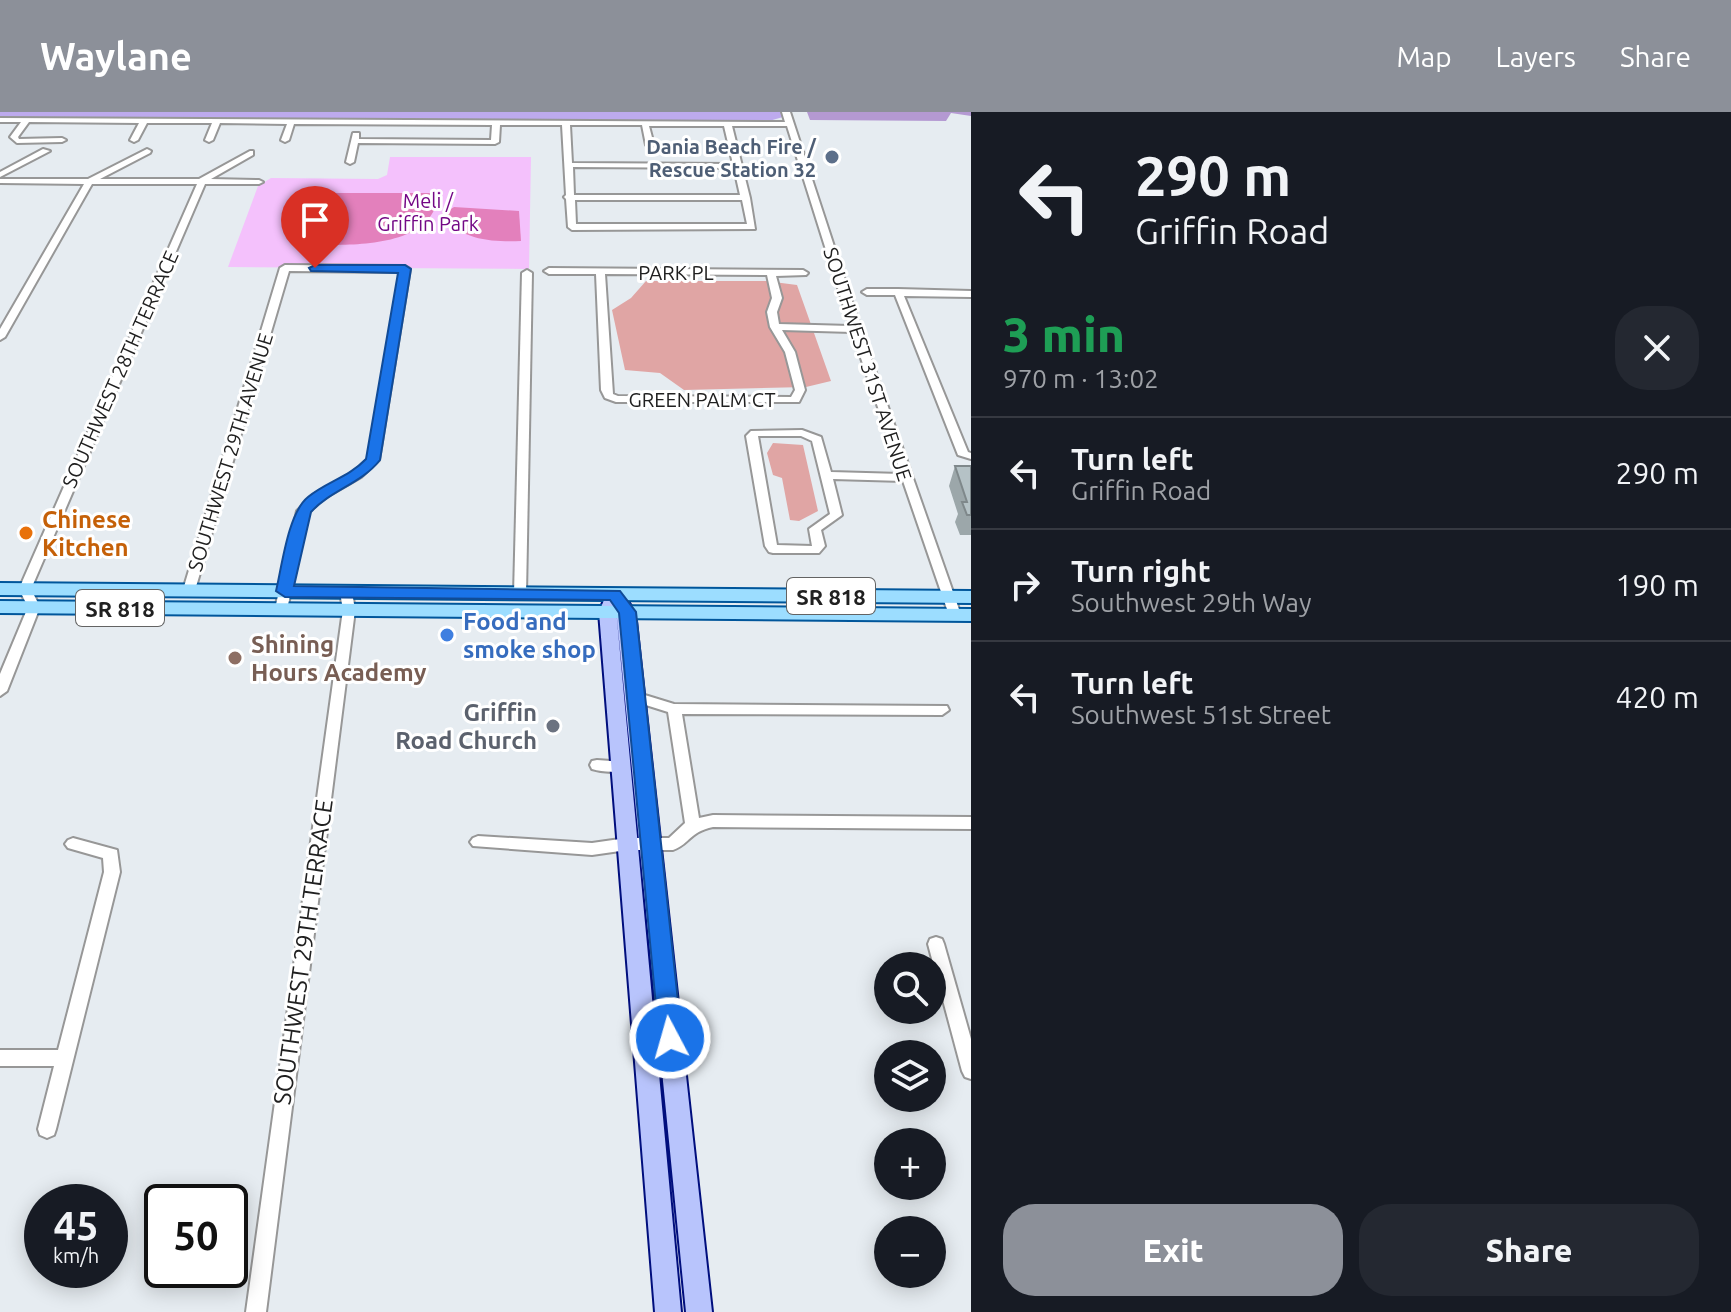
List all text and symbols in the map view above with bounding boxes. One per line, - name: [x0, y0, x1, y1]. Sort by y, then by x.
- text: Waylane: [40, 35, 192, 77]
- text: Map: [1396, 41, 1452, 72]
- text: Layers: [1496, 41, 1576, 72]
- text: Share: [1620, 41, 1691, 72]
- place label: Dania Beach Fire / Rescue Station 32: [646, 135, 817, 181]
- icon: left: [1003, 144, 1107, 248]
- text: 290 m: [1135, 144, 1291, 207]
- marker: Dania Beach Fire / Rescue Station 32: [823, 148, 841, 166]
- pin: [281, 186, 349, 268]
- park label: Meli / Griffin Park: [377, 189, 479, 235]
- icon: arrive: [293, 198, 337, 242]
- text: Griffin Road: [1135, 210, 1329, 251]
- street label: SOUTHWEST 31ST AVENUE: [819, 244, 917, 484]
- street label: SOUTHWEST 28TH TERRACE: [57, 247, 183, 491]
- street label: PARK PL: [638, 261, 714, 284]
- button: close: [1615, 306, 1699, 390]
- text: 3 min: [1003, 307, 1125, 361]
- street label: SOUTHWEST 29TH AVENUE: [183, 330, 277, 574]
- text: 970 m · 13:02: [1003, 364, 1159, 393]
- street label: GREEN PALM CT: [628, 388, 776, 411]
- text: Turn left: [1071, 442, 1193, 476]
- icon: left: [1003, 451, 1047, 495]
- text: 290 m: [1615, 456, 1699, 490]
- text: Griffin Road: [1071, 476, 1211, 505]
- place label: Chinese Kitchen: [42, 506, 131, 561]
- marker: Chinese Kitchen: [17, 524, 35, 542]
- text: Turn right: [1071, 554, 1211, 588]
- icon: right: [1003, 563, 1047, 607]
- text: 190 m: [1615, 568, 1699, 602]
- road number: SR 818: [787, 578, 875, 614]
- text: Southwest 29th Way: [1071, 588, 1311, 617]
- road number: SR 818: [76, 590, 164, 626]
- place label: Food and smoke shop: [463, 608, 596, 663]
- marker: Food and smoke shop: [438, 626, 456, 644]
- place label: Shining Hours Academy: [251, 631, 427, 686]
- marker: Shining Hours Academy: [226, 649, 244, 667]
- text: Turn left: [1071, 666, 1193, 700]
- icon: left: [1003, 675, 1047, 719]
- text: 420 m: [1615, 680, 1699, 714]
- place label: Griffin Road Church: [395, 699, 537, 754]
- text: Southwest 51st Street: [1071, 700, 1331, 729]
- marker: Griffin Road Church: [544, 717, 562, 735]
- street label: SOUTHWEST 29TH TERRACE: [268, 797, 338, 1107]
- map controls: [874, 952, 946, 1288]
- button: search: [874, 952, 946, 1024]
- position arrow: [628, 996, 712, 1080]
- button: layers: [874, 1040, 946, 1112]
- button: +: [874, 1128, 946, 1200]
- speed limit sign: 50: [144, 1184, 248, 1288]
- text: 45: [53, 1203, 99, 1248]
- button: Exit: [1003, 1204, 1343, 1296]
- button: Share: [1359, 1204, 1699, 1296]
- button: −: [874, 1216, 946, 1288]
- text: km/h: [53, 1244, 99, 1267]

